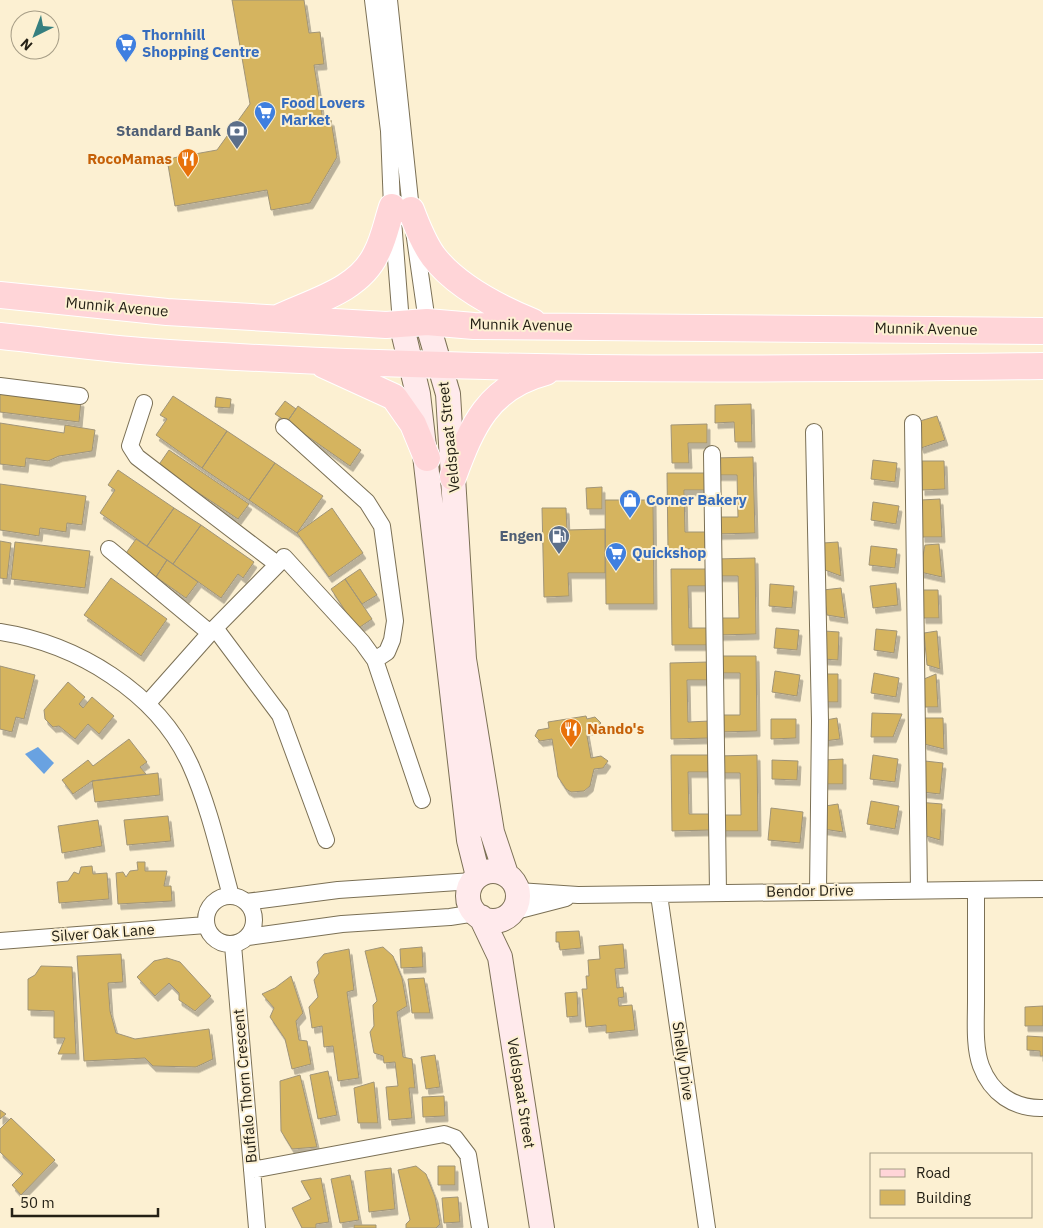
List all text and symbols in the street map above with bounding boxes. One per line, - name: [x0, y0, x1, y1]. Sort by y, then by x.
- north arrow: [10, 10, 60, 60]
- place label: Thornhill Shopping Centre: [142, 25, 259, 61]
- supermarket icon: Thornhill Shopping Centre: [114, 32, 138, 63]
- text: N: [17, 35, 36, 55]
- place label: Food Lovers Market: [281, 93, 365, 129]
- supermarket icon: Food Lovers Market: [253, 100, 277, 131]
- bank icon: Standard Bank: [225, 119, 249, 150]
- place label: Standard Bank: [116, 121, 221, 140]
- restaurant icon: RocoMamas: [176, 147, 200, 178]
- place label: RocoMamas: [87, 149, 172, 168]
- street label: Munnik Avenue: [65, 293, 169, 320]
- street label: Munnik Avenue: [469, 314, 573, 335]
- street label: Munnik Avenue: [874, 318, 978, 339]
- street label: Veldspaat Street: [433, 381, 464, 494]
- shop icon: Corner Bakery: [618, 488, 642, 519]
- place label: Corner Bakery: [646, 490, 747, 509]
- fuel station icon: Engen: [547, 524, 571, 555]
- place label: Engen: [499, 526, 543, 545]
- supermarket icon: Quickshop: [604, 541, 628, 572]
- place label: Quickshop: [632, 543, 706, 562]
- restaurant icon: Nando's: [559, 717, 583, 748]
- place label: Nando's: [587, 719, 645, 738]
- street label: Bendor Drive: [766, 880, 854, 901]
- street label: Silver Oak Lane: [51, 919, 155, 946]
- street label: Buffalo Thorn Crescent: [228, 1008, 261, 1164]
- street label: Shelly Drive: [669, 1020, 698, 1101]
- street label: Veldspaat Street: [503, 1036, 540, 1150]
- legend: [870, 1153, 1033, 1218]
- text: Road: [916, 1163, 951, 1182]
- scale bar: [12, 1186, 159, 1218]
- text: Building: [916, 1188, 971, 1207]
- text: 50 m: [20, 1193, 55, 1212]

